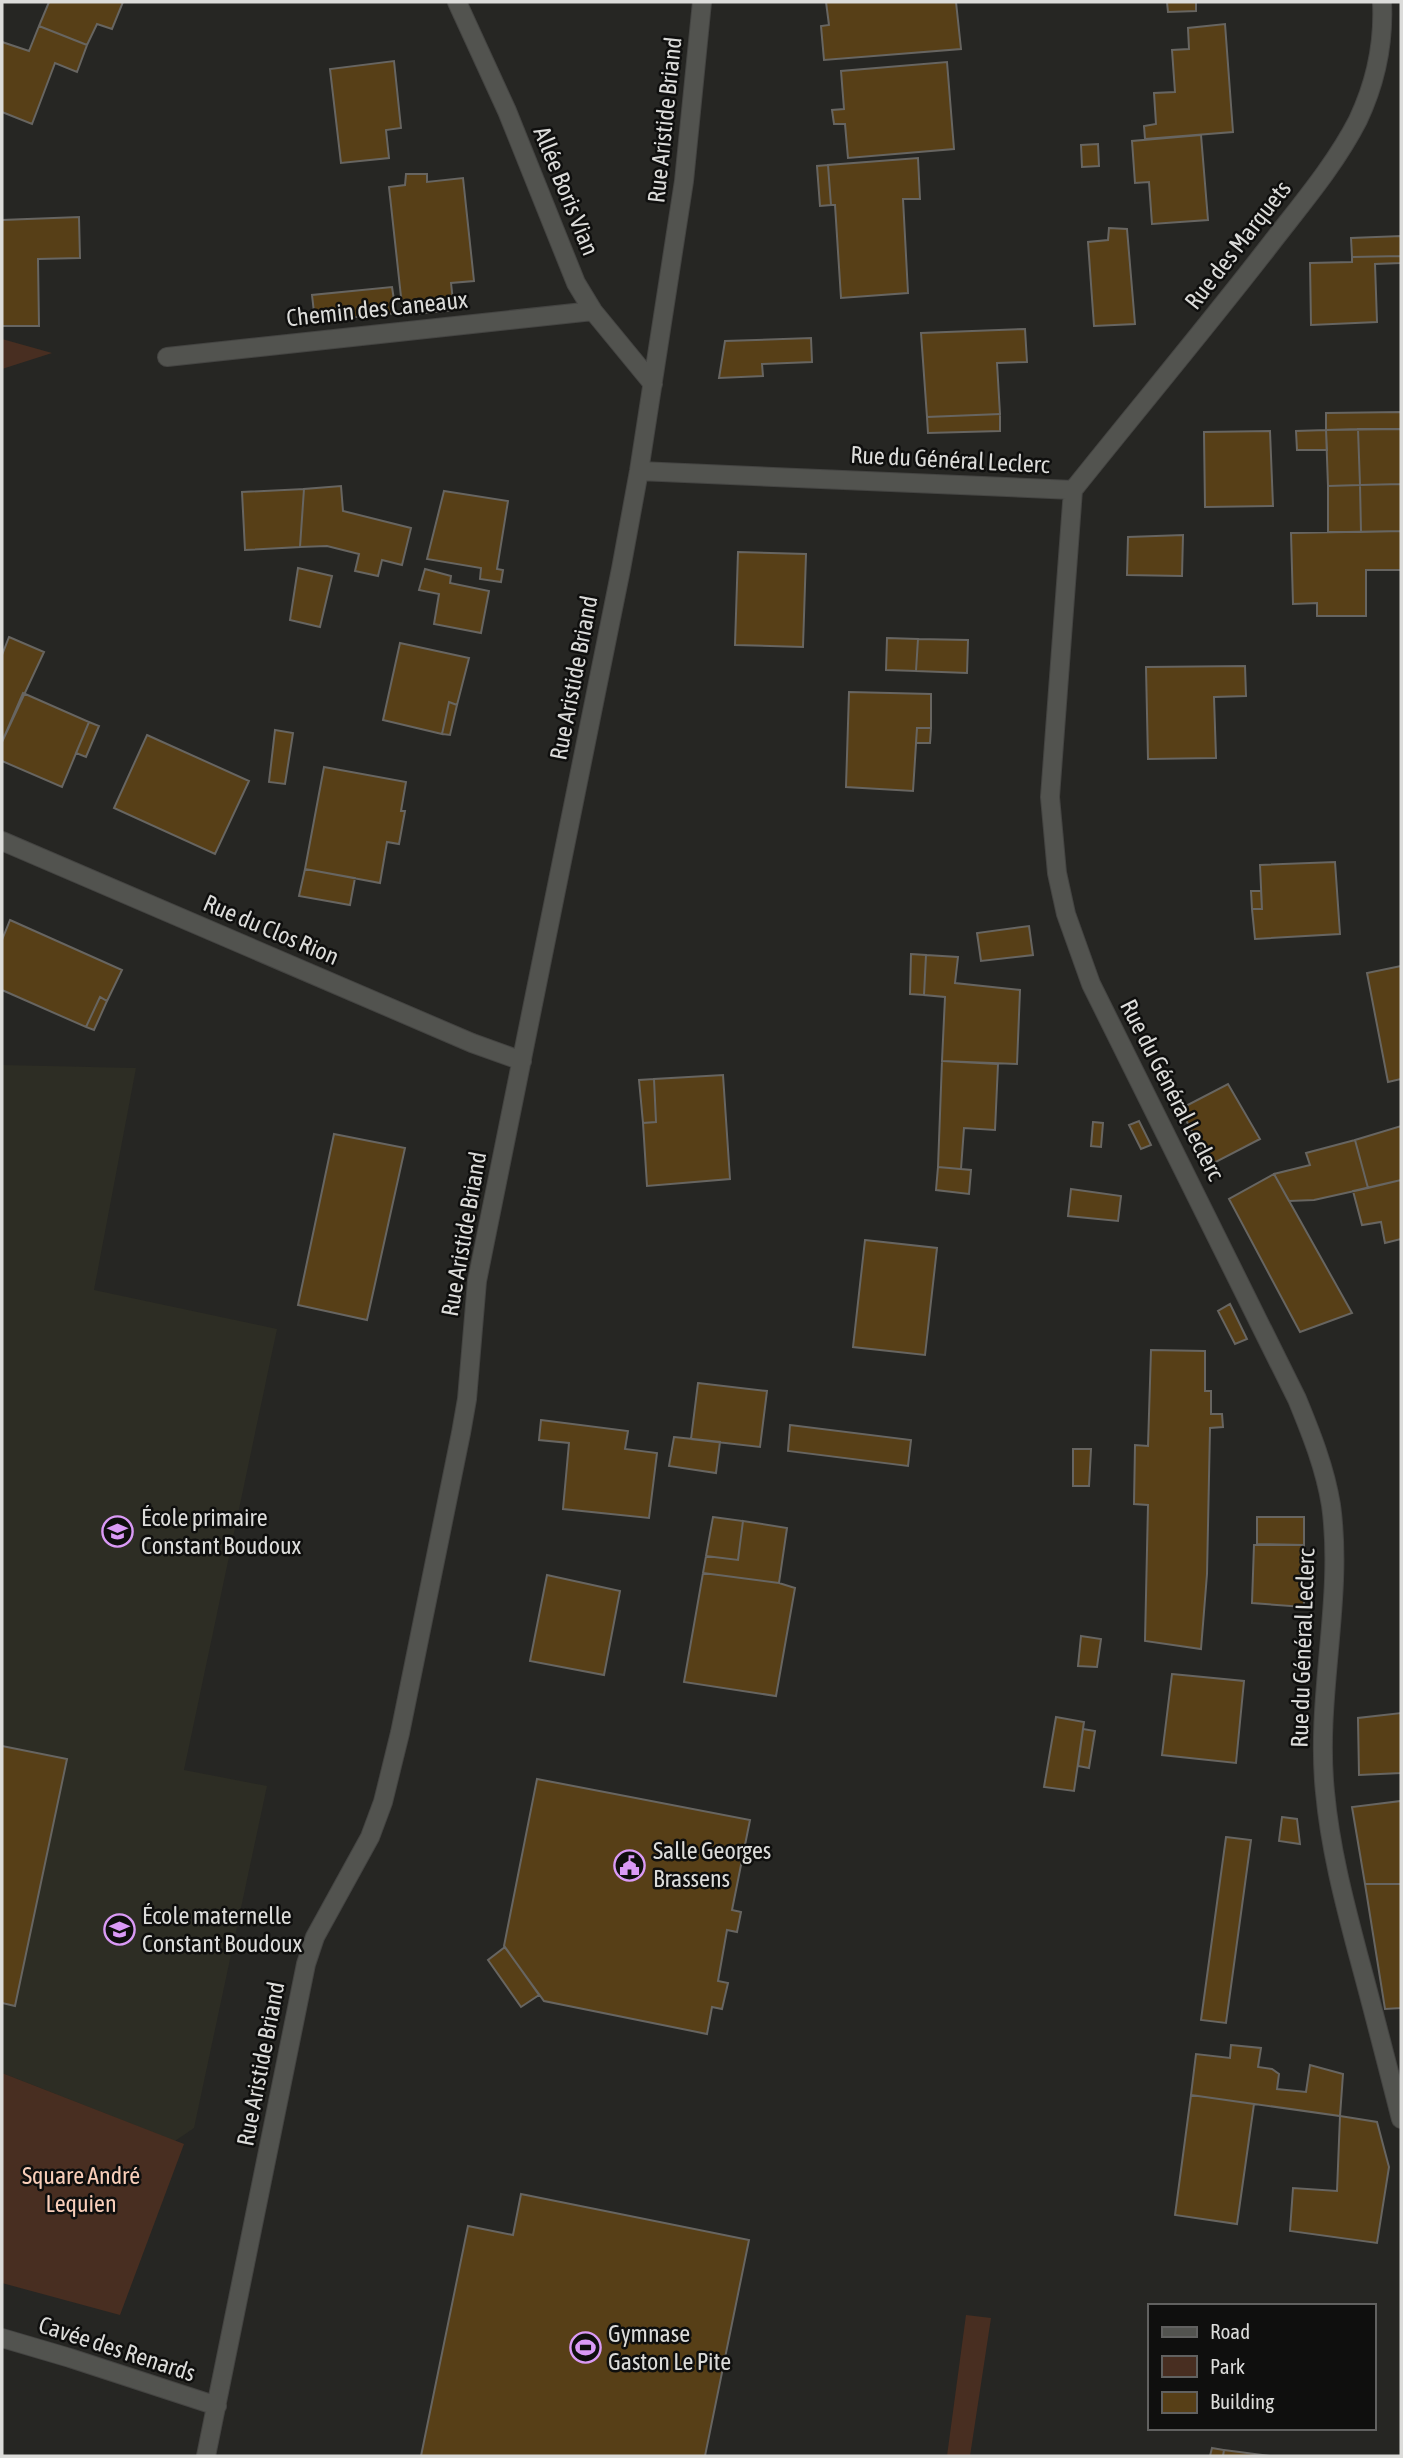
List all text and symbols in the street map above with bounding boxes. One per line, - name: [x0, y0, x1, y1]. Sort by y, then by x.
- street label: Rue Aristide Briand: [642, 36, 687, 204]
- street label: Allée Boris Vian: [528, 123, 605, 259]
- street label: Rue des Marquets: [1179, 175, 1296, 314]
- street label: Chemin des Caneaux: [285, 286, 469, 331]
- street label: Rue du Général Leclerc: [850, 441, 1050, 478]
- street label: Rue Aristide Briand: [544, 593, 603, 762]
- street label: Rue du Clos Rion: [199, 889, 343, 970]
- street label: Rue du Général Leclerc: [1115, 995, 1230, 1185]
- street label: Rue Aristide Briand: [436, 1149, 491, 1318]
- place label: École primaire Constant Boudoux: [141, 1504, 302, 1559]
- school or university icon: École primaire Constant Boudoux: [101, 1515, 135, 1549]
- street label: Rue du Général Leclerc: [1286, 1548, 1319, 1748]
- place label: Salle Georges Brassens: [653, 1837, 771, 1892]
- public building icon: Salle Georges Brassens: [613, 1848, 647, 1882]
- place label: École maternelle Constant Boudoux: [142, 1902, 303, 1957]
- school or university icon: École maternelle Constant Boudoux: [102, 1913, 136, 1947]
- street label: Rue Aristide Briand: [231, 1979, 290, 2148]
- park label: Square André Lequien: [22, 2162, 140, 2217]
- legend: [1148, 2304, 1375, 2430]
- street label: Cavée des Renards: [35, 2310, 199, 2387]
- text: Road: [1210, 2319, 1250, 2343]
- place label: Gymnase Gaston Le Pite: [608, 2320, 731, 2375]
- sports icon: Gymnase Gaston Le Pite: [568, 2331, 602, 2365]
- text: Park: [1210, 2354, 1245, 2378]
- text: Building: [1210, 2389, 1274, 2413]

